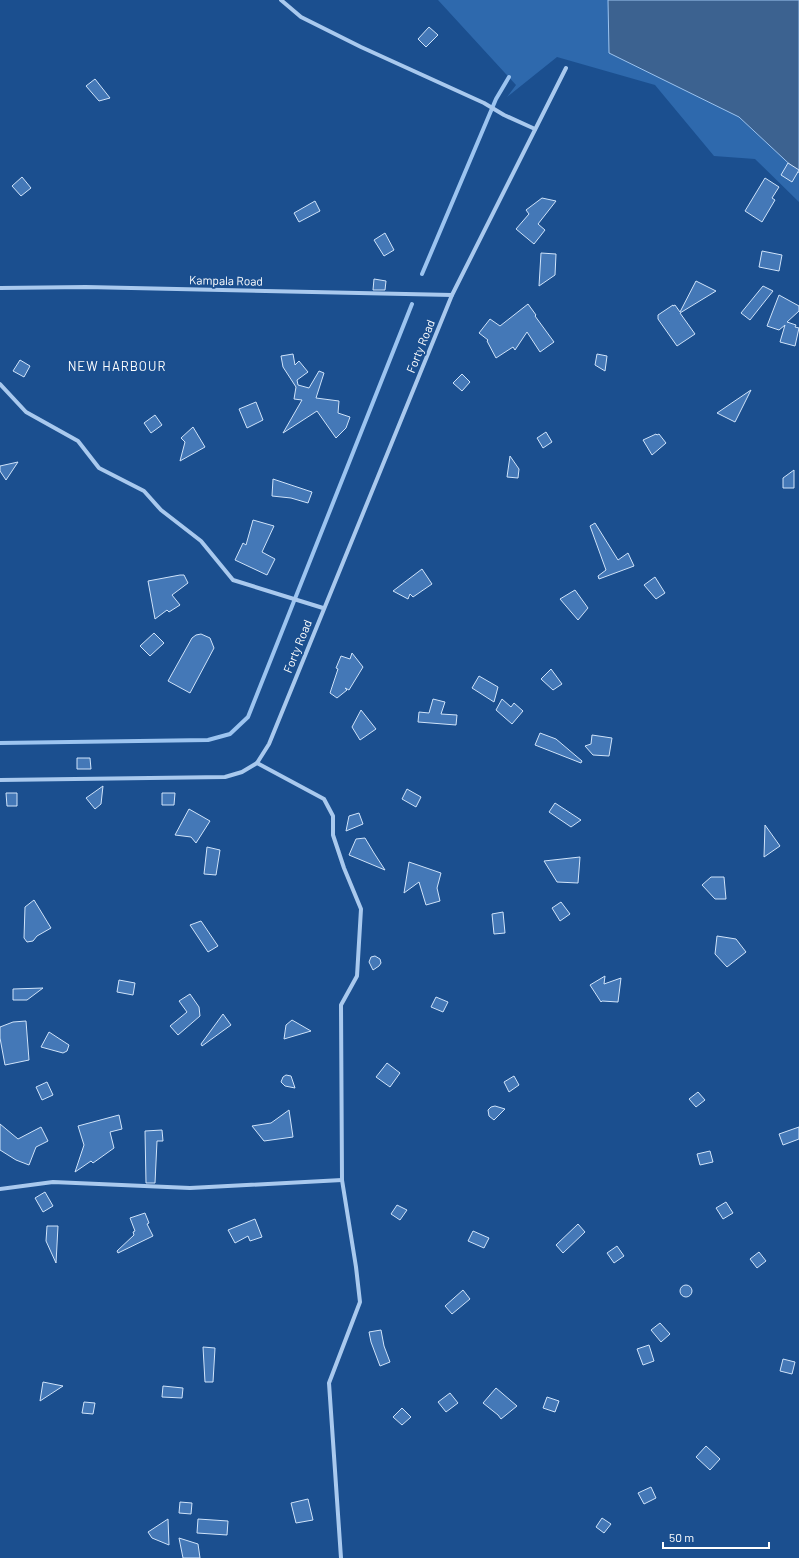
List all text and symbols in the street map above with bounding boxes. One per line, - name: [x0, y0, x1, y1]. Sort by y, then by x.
- street label: Kampala Road: [189, 272, 263, 288]
- street label: Forty Road: [403, 317, 437, 375]
- district label: NEW HARBOUR: [68, 358, 166, 374]
- street label: Forty Road: [280, 617, 314, 675]
- scale bar: [663, 1524, 769, 1550]
- text: 50 m: [669, 1530, 694, 1544]

